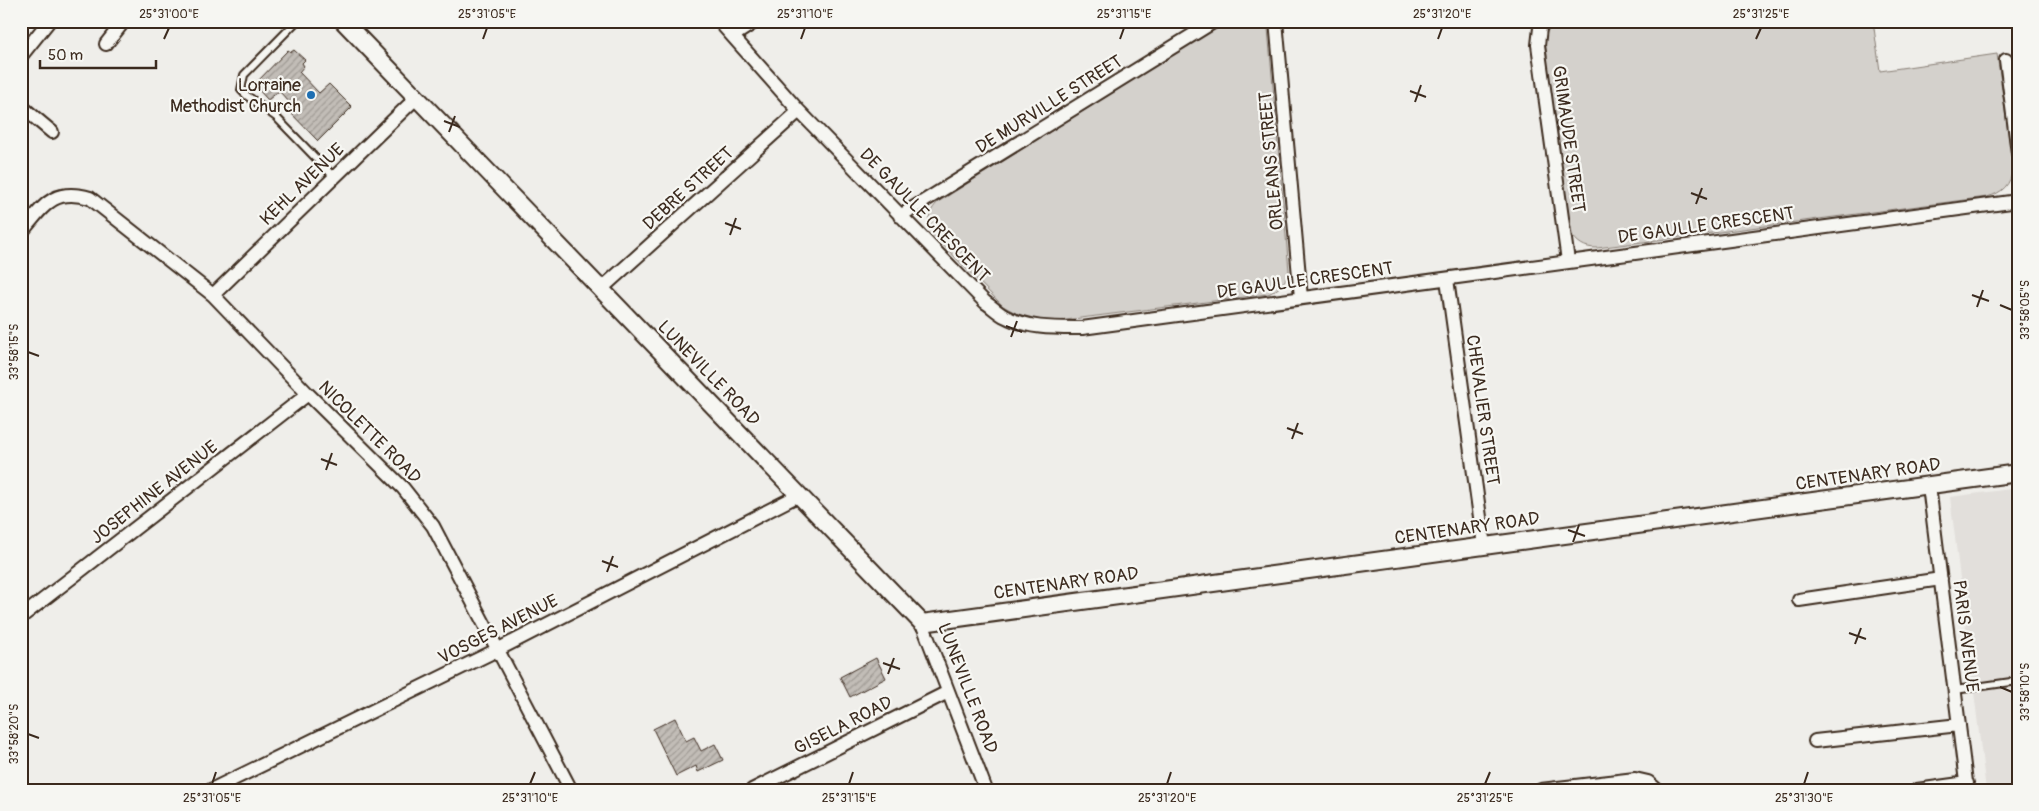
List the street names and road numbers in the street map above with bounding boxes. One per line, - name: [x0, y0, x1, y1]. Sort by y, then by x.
- street label: DE MURVILLE STREET: [972, 50, 1127, 159]
- street label: GRIMAUDE STREET: [1547, 64, 1590, 214]
- street label: ORLEANS STREET: [1254, 91, 1289, 231]
- street label: KEHL AVENUE: [255, 138, 350, 230]
- street label: DEBRE STREET: [638, 142, 738, 235]
- street label: DE GAULLE CRESCENT: [855, 143, 995, 287]
- street label: DE GAULLE CRESCENT: [1616, 202, 1796, 249]
- street label: DE GAULLE CRESCENT: [1215, 257, 1395, 304]
- street label: LUNEVILLE ROAD: [652, 316, 765, 431]
- street label: CHEVALIER STREET: [1461, 333, 1504, 487]
- street label: NICOLETTE ROAD: [313, 376, 426, 489]
- street label: JOSEPHINE AVENUE: [86, 436, 222, 549]
- street label: CENTENARY ROAD: [1794, 453, 1942, 496]
- street label: CENTENARY ROAD: [1393, 507, 1541, 550]
- street label: CENTENARY ROAD: [992, 562, 1140, 605]
- street label: PARIS AVENUE: [1947, 579, 1984, 693]
- street label: VOSGES AVENUE: [434, 589, 562, 670]
- street label: LUNEVILLE ROAD: [932, 620, 1003, 757]
- street label: GISELA ROAD: [790, 691, 896, 760]

